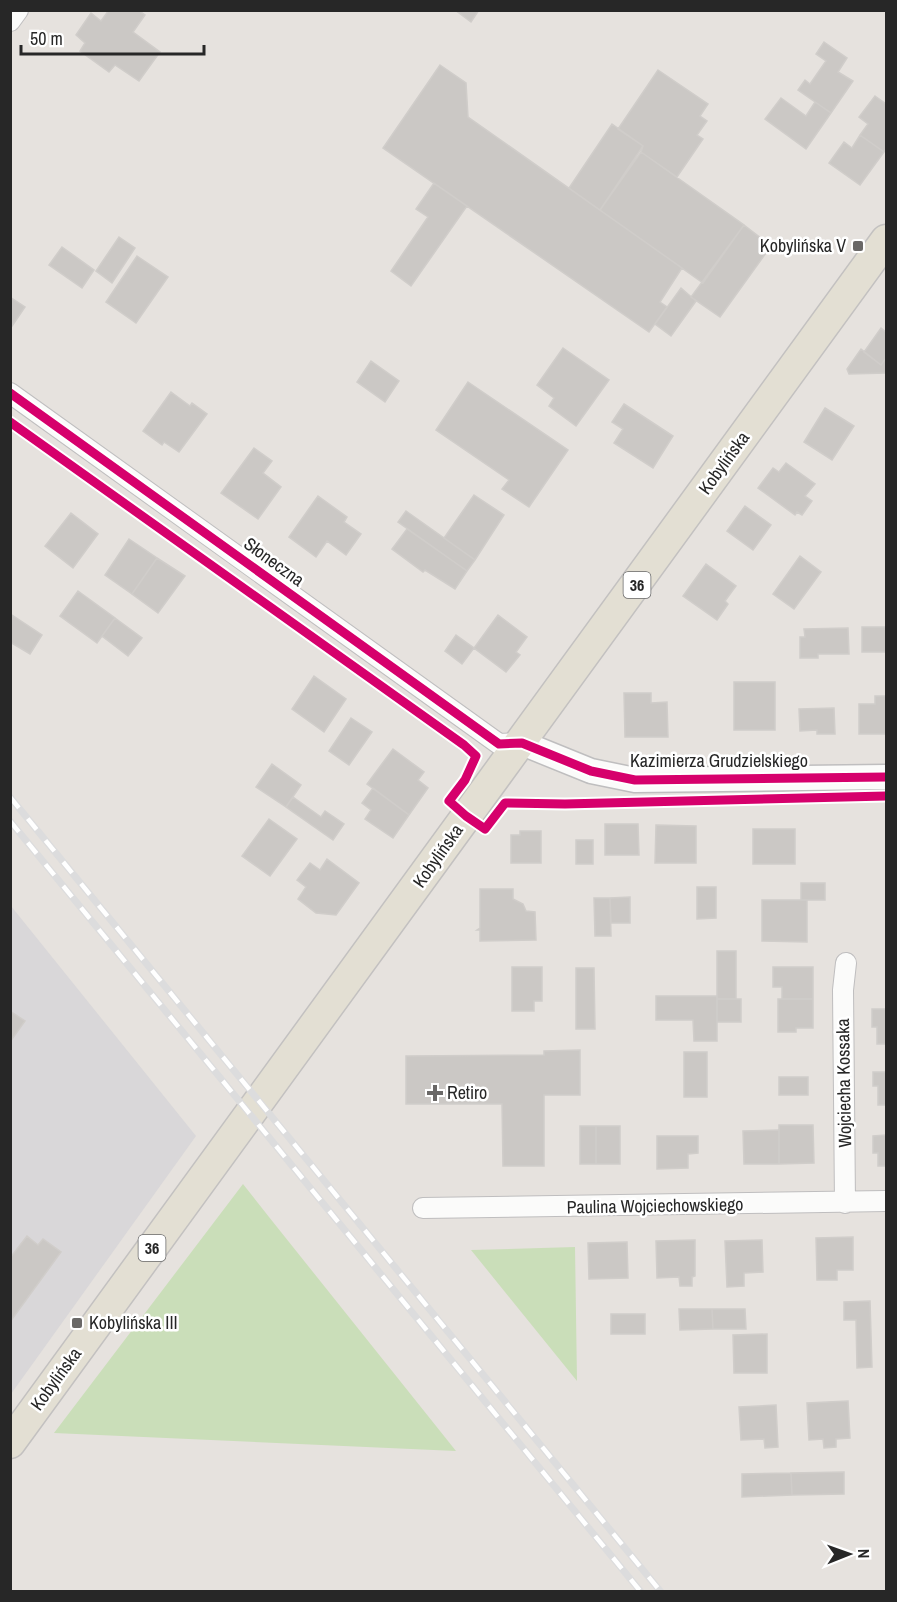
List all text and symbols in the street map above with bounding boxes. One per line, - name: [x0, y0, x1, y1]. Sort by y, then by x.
- scale bar: [21, 18, 204, 56]
- text: 50 m: [30, 26, 63, 51]
- place label: Kobylińska V: [760, 233, 846, 258]
- marker: Kobylińska V: [851, 239, 865, 253]
- street label: Kobylińska: [692, 426, 755, 499]
- street label: Słoneczna: [239, 531, 310, 592]
- road number: 36: [624, 572, 650, 598]
- street label: Kazimierza Grudzielskiego: [630, 748, 808, 773]
- street label: Kobylińska: [407, 819, 469, 892]
- street label: Wojciecha Kossaka: [830, 1018, 857, 1148]
- place label: Retiro: [447, 1080, 487, 1105]
- marker: Retiro: [428, 1086, 442, 1100]
- street label: Paulina Wojciechowskiego: [566, 1191, 744, 1220]
- road number: 36: [138, 1235, 166, 1261]
- place label: Kobylińska III: [89, 1310, 178, 1335]
- marker: Kobylińska III: [70, 1316, 84, 1330]
- street label: Kobylińska: [24, 1342, 87, 1415]
- north arrow: [819, 1524, 879, 1584]
- text: N: [853, 1549, 875, 1559]

